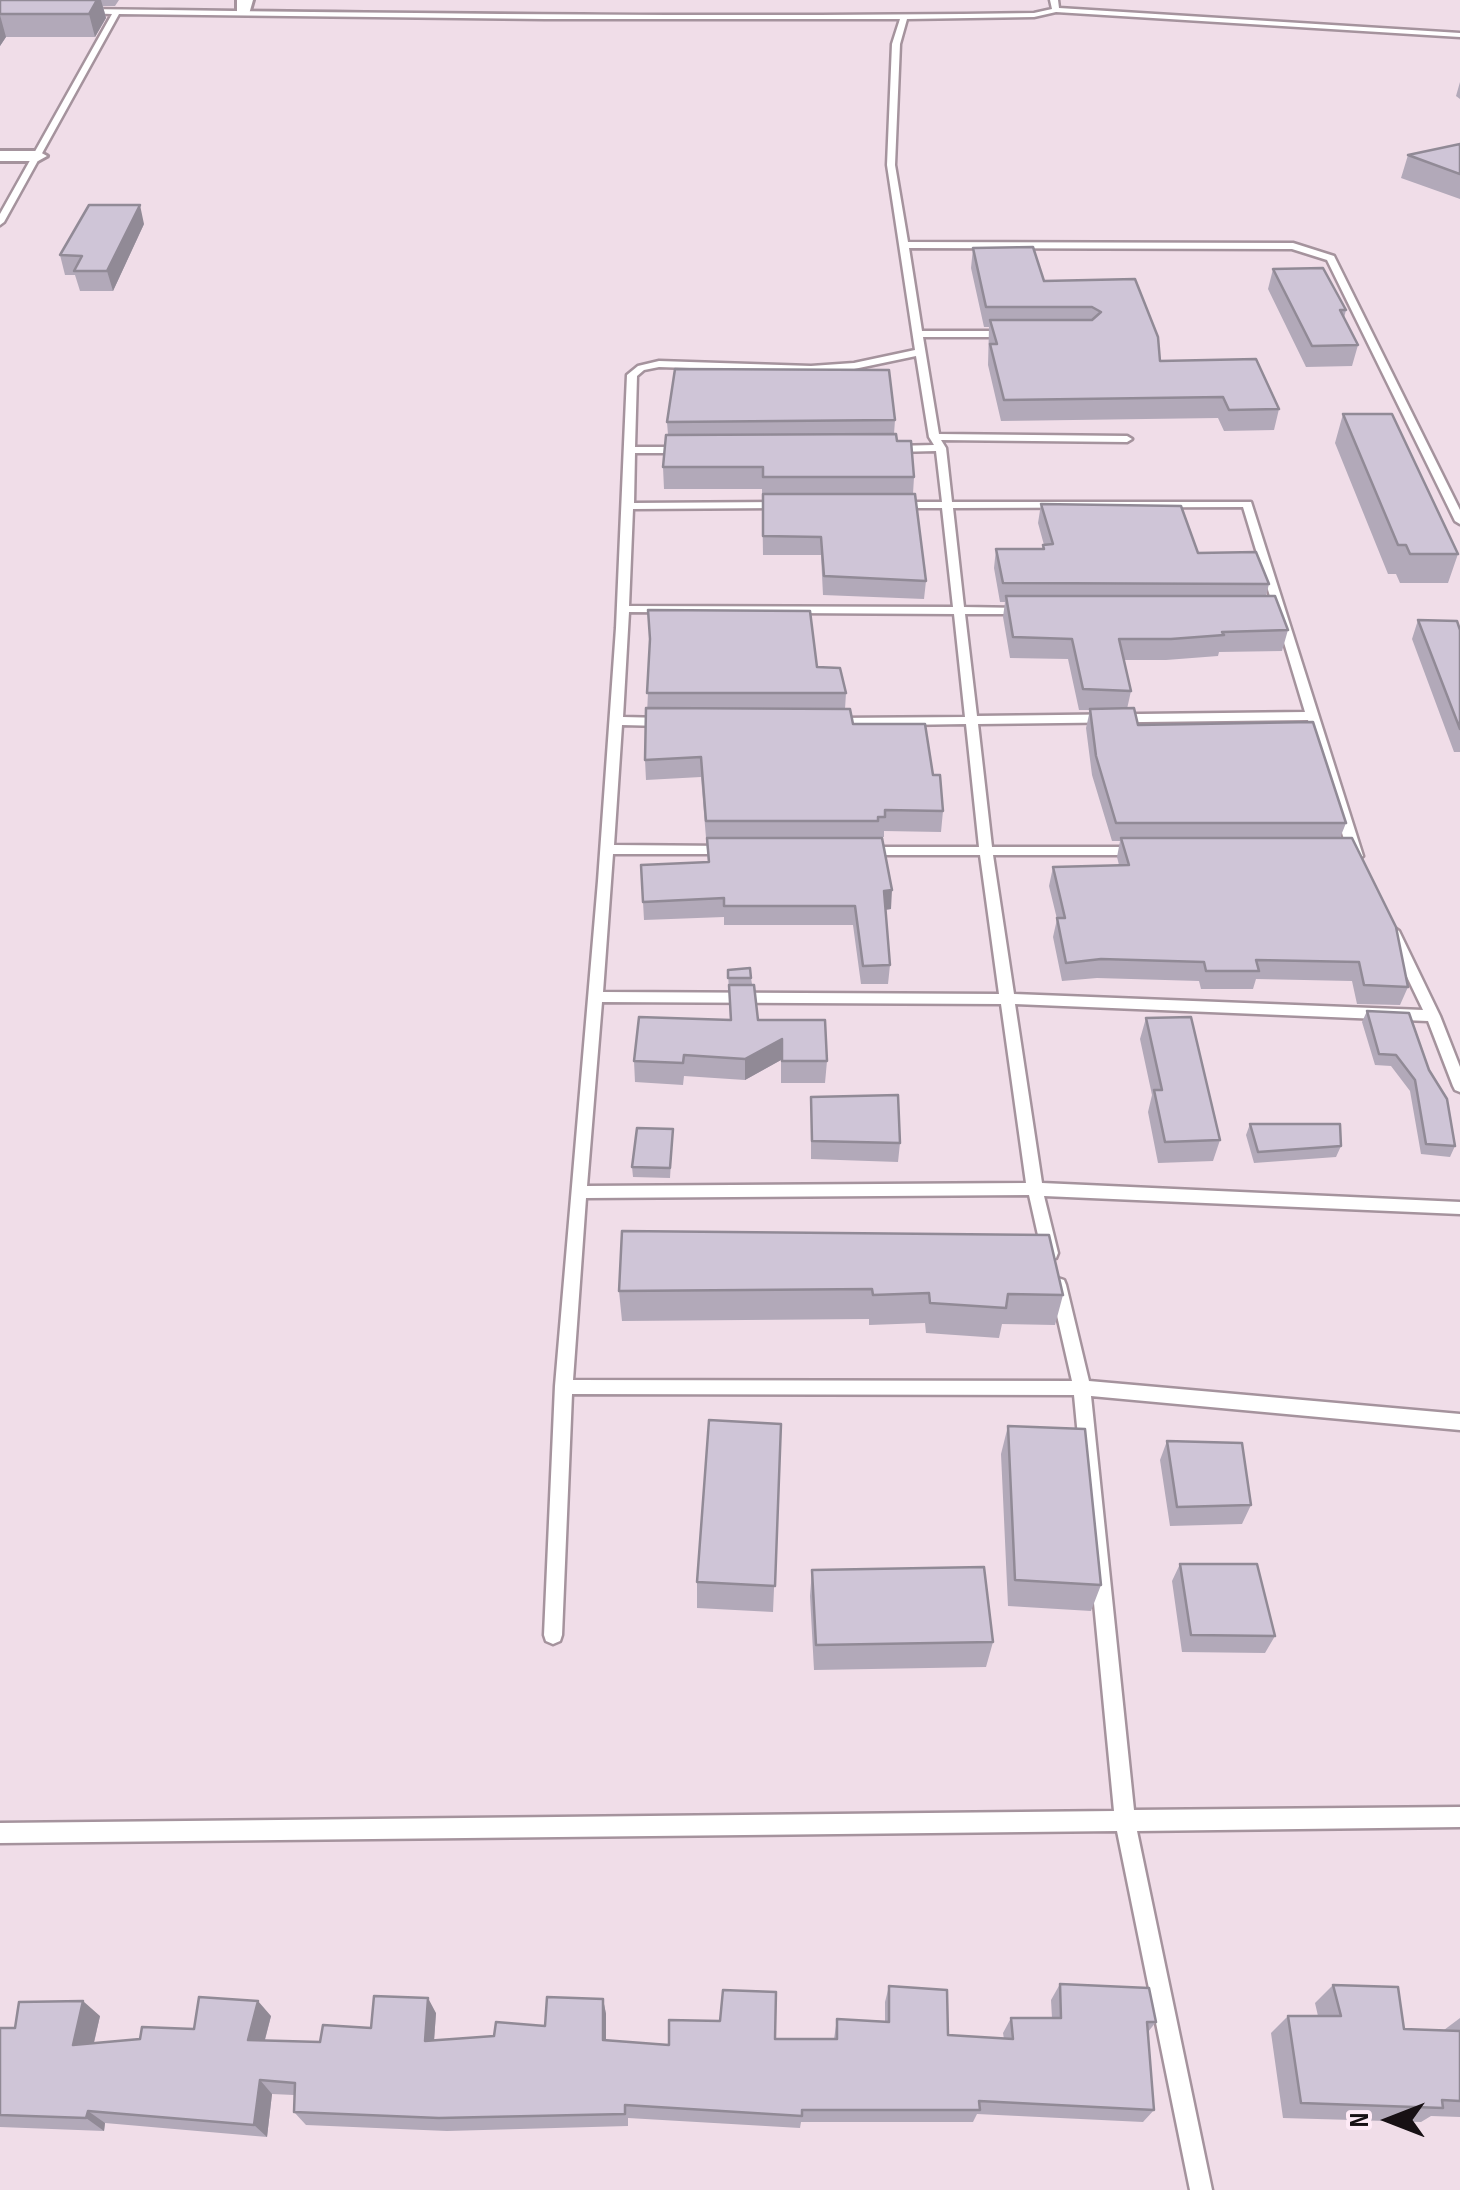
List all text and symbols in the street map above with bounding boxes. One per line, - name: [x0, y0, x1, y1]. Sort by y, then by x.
- north arrow: [1340, 2070, 1440, 2170]
- text: N: [1343, 2113, 1376, 2127]

